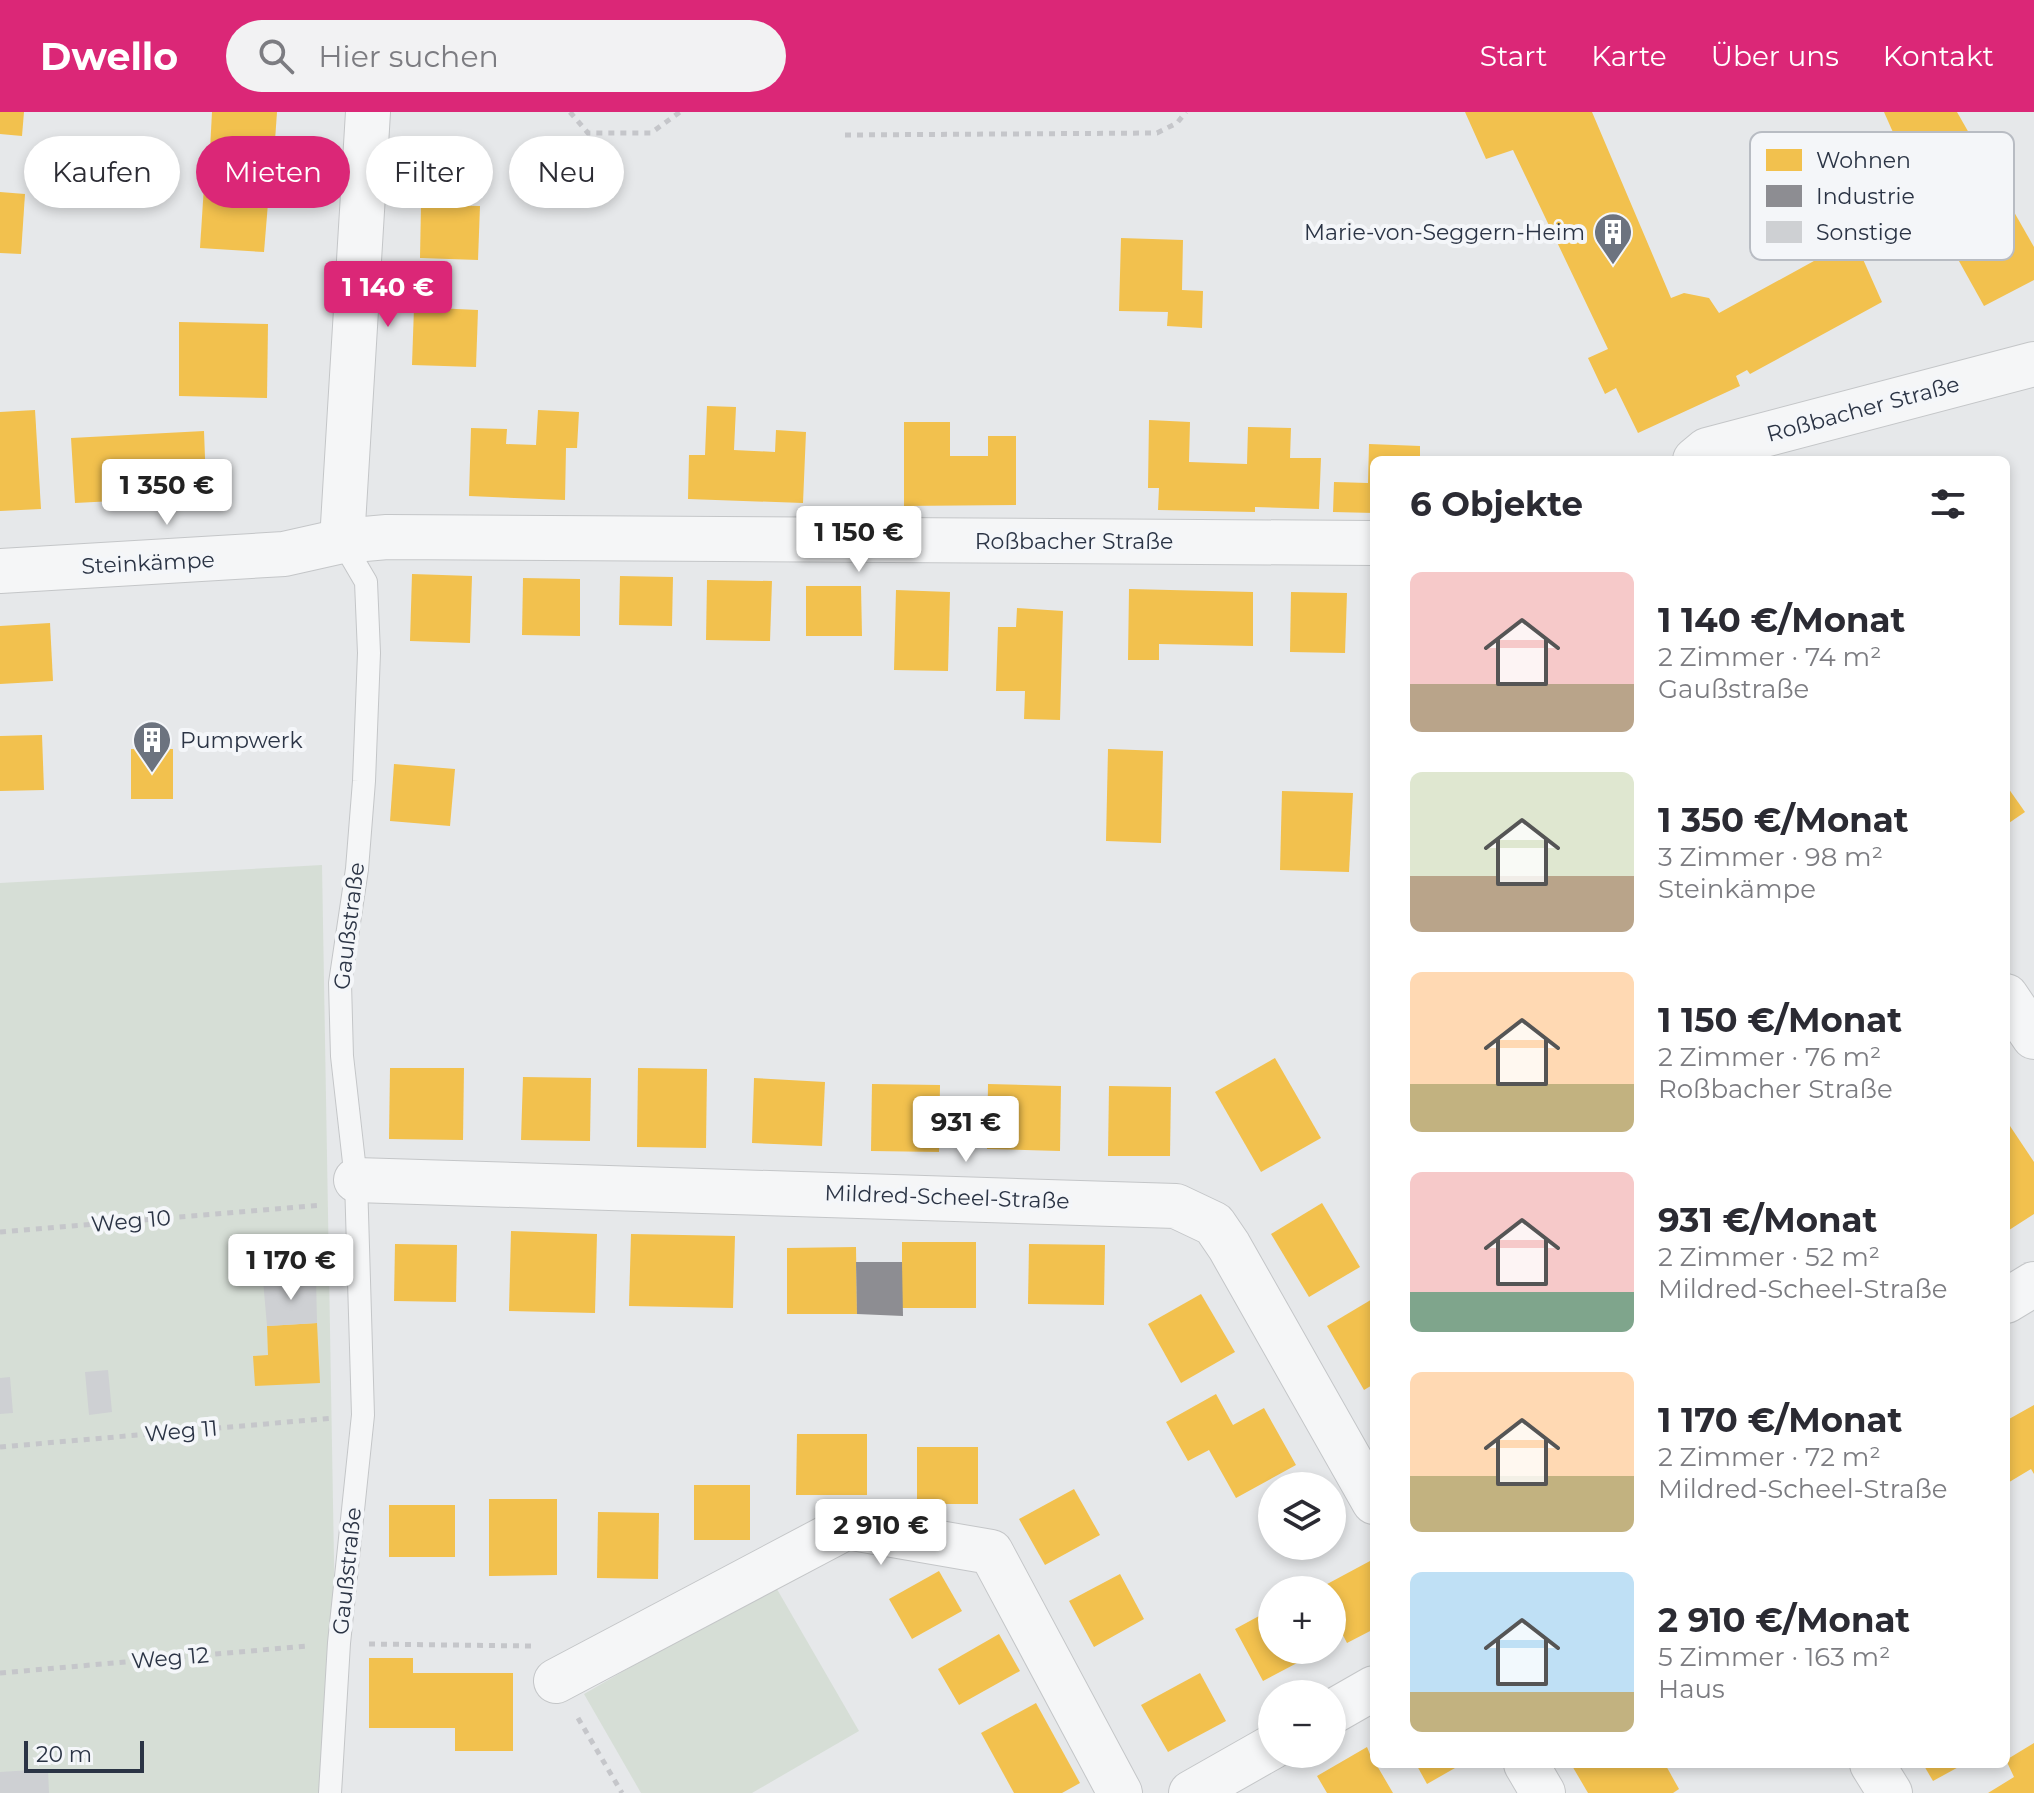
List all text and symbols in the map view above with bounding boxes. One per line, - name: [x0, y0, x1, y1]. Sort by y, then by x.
- search box: [226, 20, 786, 92]
- text: Dwello: [40, 33, 178, 80]
- icon: search: [254, 34, 298, 78]
- text: Hier suchen: [318, 38, 499, 75]
- text: Start: [1480, 39, 1547, 73]
- text: Karte: [1591, 39, 1667, 73]
- text: Über uns: [1711, 39, 1839, 73]
- text: Kontakt: [1883, 39, 1994, 73]
- legend: [1750, 132, 2014, 260]
- chip: Kaufen: [24, 136, 180, 208]
- chip: Mieten: [196, 136, 350, 208]
- chip: Filter: [366, 136, 493, 208]
- chip: Neu: [509, 136, 624, 208]
- text: Wohnen: [1816, 147, 1911, 174]
- text: Industrie: [1816, 183, 1915, 210]
- building icon: Marie-von-Seggern-Heim: [1592, 211, 1634, 266]
- place label: Marie-von-Seggern-Heim: [1304, 219, 1585, 246]
- text: Sonstige: [1816, 219, 1912, 246]
- pin: 1 140 €: [314, 261, 462, 329]
- text: 1 140 €: [342, 271, 434, 303]
- street label: Roßbacher Straße: [1764, 370, 1962, 448]
- pin: 1 350 €: [93, 459, 241, 527]
- text: 1 350 €: [120, 469, 214, 501]
- icon: filters: [1926, 482, 1970, 526]
- text: 6 Objekte: [1410, 483, 1583, 525]
- pin: 1 150 €: [785, 506, 933, 574]
- text: 1 150 €: [814, 516, 904, 548]
- street label: Roßbacher Straße: [975, 528, 1173, 555]
- street label: Steinkämpe: [81, 546, 215, 580]
- text: 1 140 €/Monat: [1658, 599, 1905, 641]
- icon: home: [1474, 604, 1570, 700]
- text: 2 Zimmer · 74 m²: [1658, 641, 1881, 673]
- text: Gaußstraße: [1658, 673, 1809, 705]
- building icon: Pumpwerk: [131, 719, 173, 774]
- place label: Pumpwerk: [180, 727, 303, 754]
- text: 1 350 €/Monat: [1658, 799, 1909, 841]
- icon: home: [1474, 804, 1570, 900]
- text: 3 Zimmer · 98 m²: [1658, 841, 1883, 873]
- street label: Gaußstraße: [328, 861, 370, 991]
- text: Steinkämpe: [1658, 873, 1816, 905]
- text: 1 150 €/Monat: [1658, 999, 1902, 1041]
- icon: home: [1474, 1004, 1570, 1100]
- text: 2 Zimmer · 76 m²: [1658, 1041, 1881, 1073]
- text: Roßbacher Straße: [1658, 1073, 1893, 1105]
- pin: 931 €: [910, 1096, 1022, 1164]
- text: 931 €: [931, 1106, 1001, 1138]
- street label: Mildred-Scheel-Straße: [824, 1179, 1070, 1215]
- text: 931 €/Monat: [1658, 1199, 1877, 1241]
- street label: Weg 10: [90, 1204, 172, 1238]
- icon: home: [1474, 1204, 1570, 1300]
- pin: 1 170 €: [217, 1234, 365, 1302]
- text: 2 Zimmer · 52 m²: [1658, 1241, 1880, 1273]
- text: 1 170 €: [246, 1244, 336, 1276]
- text: Mildred-Scheel-Straße: [1658, 1273, 1948, 1305]
- text: 1 170 €/Monat: [1658, 1399, 1902, 1441]
- icon: home: [1474, 1404, 1570, 1500]
- street label: Weg 11: [143, 1414, 219, 1448]
- text: 2 Zimmer · 72 m²: [1658, 1441, 1881, 1473]
- map controls: [1258, 1472, 1346, 1768]
- button: layers: [1258, 1472, 1346, 1560]
- text: Mildred-Scheel-Straße: [1658, 1473, 1948, 1505]
- pin: 2 910 €: [807, 1499, 955, 1567]
- street label: Gaußstraße: [327, 1506, 367, 1636]
- text: 2 910 €: [833, 1509, 929, 1541]
- button: +: [1258, 1576, 1346, 1664]
- text: 2 910 €/Monat: [1658, 1599, 1910, 1641]
- icon: home: [1474, 1604, 1570, 1700]
- street label: Weg 12: [130, 1641, 210, 1675]
- text: 5 Zimmer · 163 m²: [1658, 1641, 1890, 1673]
- text: Haus: [1658, 1673, 1725, 1705]
- button: −: [1258, 1680, 1346, 1768]
- scale bar: [24, 1737, 144, 1773]
- text: 20 m: [36, 1741, 92, 1768]

